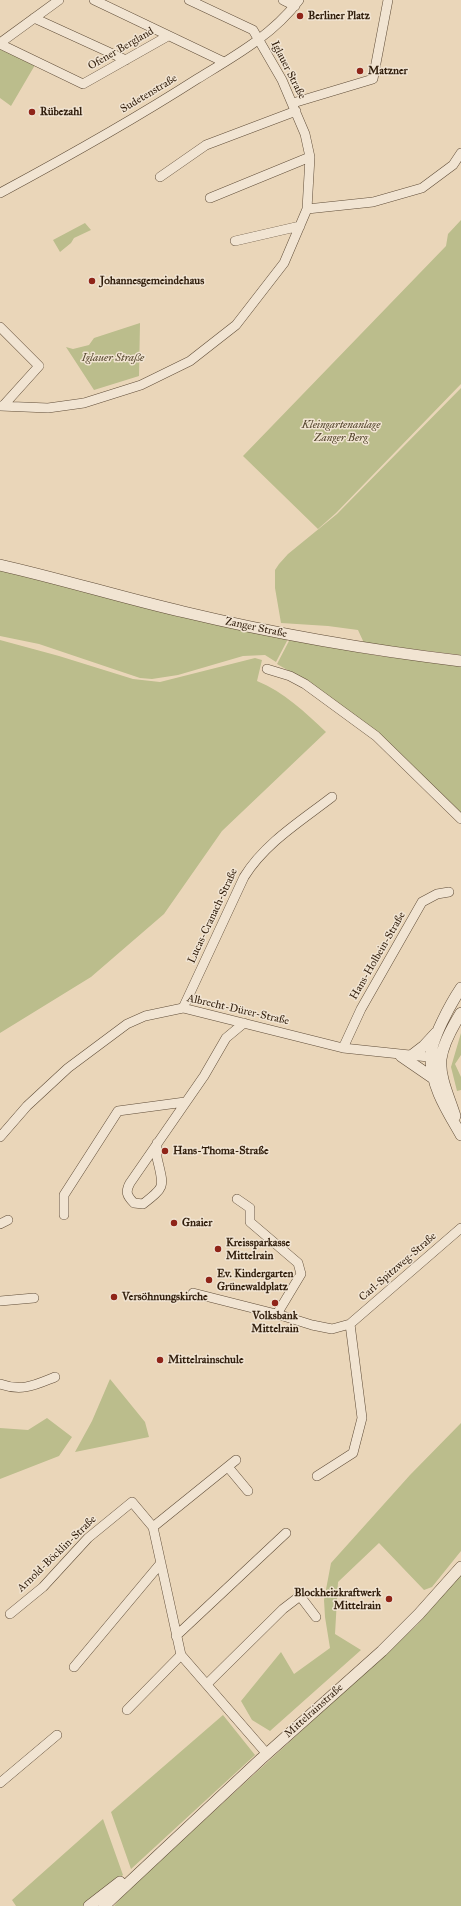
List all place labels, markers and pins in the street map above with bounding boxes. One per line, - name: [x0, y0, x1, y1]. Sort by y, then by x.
- place label: Berliner Platz: [308, 9, 370, 23]
- marker: Berliner Platz: [295, 11, 305, 21]
- place label: Matzner: [368, 64, 408, 78]
- marker: Matzner: [355, 66, 365, 76]
- place label: Rübezahl: [40, 105, 82, 119]
- marker: Rübezahl: [27, 107, 37, 117]
- place label: Johannesgemeindehaus: [100, 274, 204, 288]
- marker: Johannesgemeindehaus: [87, 276, 97, 286]
- place label: Hans-Thoma-Straße: [173, 1144, 269, 1158]
- marker: Hans-Thoma-Straße: [160, 1146, 170, 1156]
- place label: Gnaier: [182, 1216, 212, 1230]
- marker: Gnaier: [169, 1218, 179, 1228]
- place label: Kreissparkasse Mittelrain: [226, 1236, 290, 1262]
- marker: Kreissparkasse Mittelrain: [213, 1244, 223, 1254]
- place label: Ev. Kindergarten Grünewaldplatz: [217, 1267, 294, 1293]
- marker: Ev. Kindergarten Grünewaldplatz: [204, 1275, 214, 1285]
- place label: Versöhnungskirche: [122, 1290, 208, 1304]
- marker: Versöhnungskirche: [109, 1292, 119, 1302]
- marker: Volksbank Mittelrain: [270, 1298, 280, 1308]
- place label: Volksbank Mittelrain: [251, 1309, 299, 1335]
- place label: Mittelrainschule: [168, 1353, 243, 1367]
- marker: Mittelrainschule: [155, 1355, 165, 1365]
- place label: Blockheizkraftwerk Mittelrain: [294, 1586, 381, 1612]
- marker: Blockheizkraftwerk Mittelrain: [384, 1594, 394, 1604]

